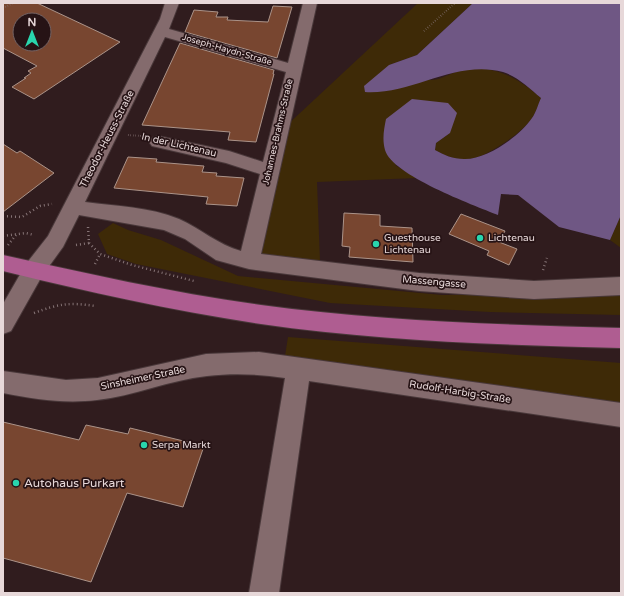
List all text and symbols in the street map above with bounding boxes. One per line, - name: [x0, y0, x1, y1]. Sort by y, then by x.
- north arrow: [12, 12, 52, 52]
- text: N: [28, 16, 36, 29]
- street label: Joseph-Haydn-Straße: [181, 32, 273, 68]
- street label: Johannes-Brahms-Straße: [260, 78, 296, 186]
- street label: Theodor-Heuss-Straße: [77, 88, 137, 190]
- street label: In der Lichtenau: [140, 131, 218, 159]
- place label: Guesthouse Lichtenau: [384, 232, 441, 256]
- place label: Lichtenau: [488, 232, 535, 244]
- marker: Lichtenau: [475, 233, 485, 243]
- marker: Guesthouse Lichtenau: [371, 239, 381, 249]
- street label: Massengasse: [402, 273, 467, 291]
- street label: Sinsheimer Straße: [100, 363, 187, 393]
- street label: Rudolf-Harbig-Straße: [408, 378, 512, 406]
- place label: Serpa Markt: [152, 439, 211, 451]
- marker: Serpa Markt: [139, 440, 149, 450]
- place label: Autohaus Purkart: [24, 476, 125, 490]
- marker: Autohaus Purkart: [11, 478, 21, 488]

